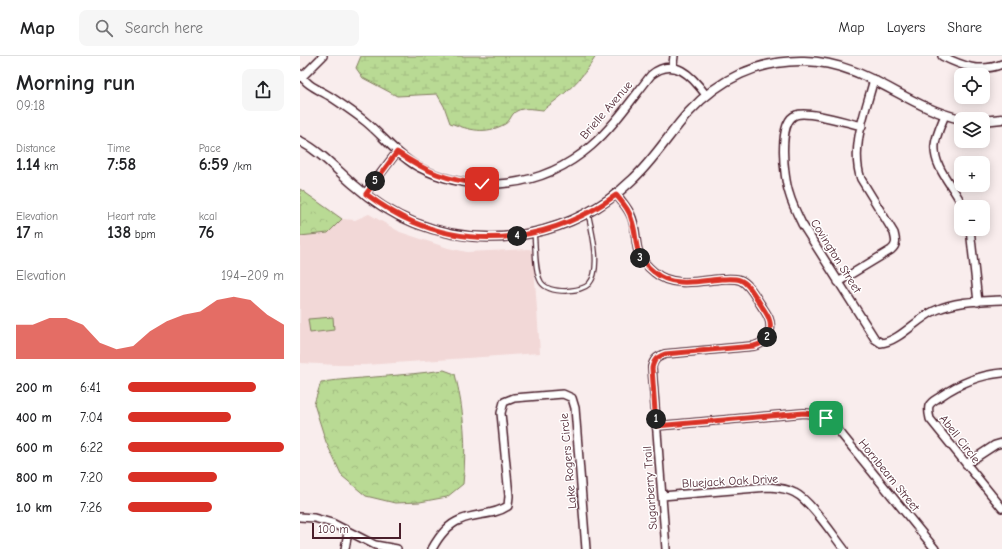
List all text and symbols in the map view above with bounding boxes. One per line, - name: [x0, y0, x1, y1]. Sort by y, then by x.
- search box: [79, 10, 359, 46]
- text: Map: [20, 17, 55, 39]
- icon: search: [93, 17, 115, 39]
- text: Search here: [125, 19, 203, 37]
- text: Map: [838, 19, 865, 36]
- text: Layers: [887, 19, 925, 36]
- text: Share: [947, 19, 982, 36]
- map controls: [954, 68, 990, 236]
- button: locate: [954, 68, 990, 104]
- button: share: [242, 69, 284, 111]
- text: Morning run: [16, 70, 135, 96]
- street label: Brielle Avenue: [577, 78, 635, 142]
- text: 09:18: [16, 98, 45, 113]
- button: layers: [954, 112, 990, 148]
- text: Distance: [16, 142, 55, 155]
- text: Time: [107, 142, 130, 155]
- text: Pace: [199, 142, 221, 155]
- text: 1.14: [16, 155, 40, 174]
- text: 7:58: [107, 155, 136, 174]
- text: 6:59: [199, 155, 229, 174]
- button: +: [954, 156, 990, 192]
- text: km: [40, 160, 58, 173]
- text: /km: [229, 160, 252, 173]
- pin: [465, 167, 499, 201]
- pin: 5: [365, 171, 385, 191]
- icon: check: [471, 173, 493, 195]
- text: 5: [372, 174, 378, 187]
- button: −: [954, 200, 990, 236]
- text: Elevation: [16, 210, 58, 223]
- text: Heart rate: [107, 210, 156, 223]
- text: kcal: [199, 210, 217, 223]
- street label: Covington Street: [808, 216, 865, 296]
- text: 17: [16, 223, 30, 242]
- text: 138: [107, 223, 131, 242]
- text: 76: [199, 223, 214, 242]
- pin: 4: [507, 226, 527, 246]
- text: m: [30, 228, 43, 241]
- text: bpm: [131, 228, 156, 241]
- text: 4: [514, 229, 520, 242]
- pin: 3: [630, 248, 650, 268]
- text: 3: [637, 251, 643, 264]
- text: Elevation: [16, 268, 66, 283]
- text: 194–209 m: [221, 268, 284, 283]
- pin: 2: [757, 327, 777, 347]
- text: 2: [764, 330, 770, 343]
- text: 200 m: [16, 380, 52, 395]
- text: 6:41: [80, 380, 101, 395]
- pin: [809, 401, 843, 435]
- icon: arrive: [815, 407, 837, 429]
- pin: 1: [646, 409, 666, 429]
- text: 400 m: [16, 410, 52, 425]
- text: 7:04: [80, 410, 103, 425]
- text: 1: [654, 412, 658, 425]
- street label: Abell Circle: [937, 412, 983, 466]
- street label: Lake Rogers Circle: [557, 413, 579, 509]
- street label: Hornbeam Street: [856, 436, 923, 514]
- text: 600 m: [16, 440, 53, 455]
- text: 6:22: [80, 440, 103, 455]
- street label: Sugarberry Trail: [640, 446, 660, 530]
- text: 800 m: [16, 470, 53, 485]
- text: 7:20: [80, 470, 103, 485]
- street label: Bluejack Oak Drive: [682, 471, 778, 491]
- text: 1.0 km: [16, 500, 52, 515]
- text: 7:26: [80, 500, 102, 515]
- scale bar: [312, 521, 401, 540]
- text: 100 m: [318, 523, 349, 536]

